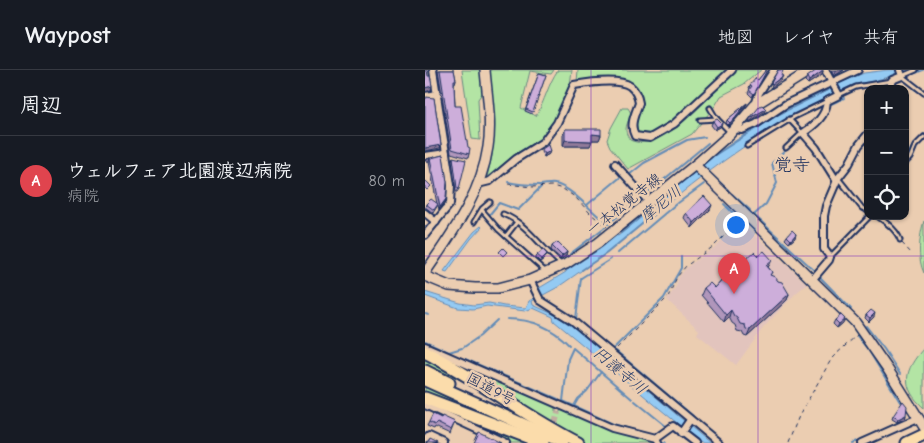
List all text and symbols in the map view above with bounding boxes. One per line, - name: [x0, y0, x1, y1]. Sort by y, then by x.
- text: Waypost: [25, 21, 110, 49]
- text: 地図: [718, 27, 754, 48]
- text: レイヤ: [782, 27, 835, 48]
- text: 共有: [863, 27, 899, 48]
- map controls: [864, 85, 909, 220]
- button: +: [864, 85, 909, 130]
- text: 周辺: [20, 93, 62, 117]
- button: −: [864, 130, 909, 175]
- district label: 覚寺: [774, 155, 810, 176]
- text: ウェルフェア北園渡辺病院: [67, 160, 292, 182]
- street label: 一本松覚寺線: [583, 169, 665, 239]
- text: A: [32, 172, 40, 190]
- text: 80 m: [368, 172, 405, 190]
- button: locate: [864, 175, 909, 220]
- water label: 摩尼川: [637, 182, 685, 226]
- text: 病院: [67, 187, 99, 205]
- your location: [723, 212, 749, 238]
- pin: A: [718, 253, 750, 294]
- water label: 円護寺川: [590, 344, 650, 398]
- street label: 国道9号: [463, 369, 519, 409]

